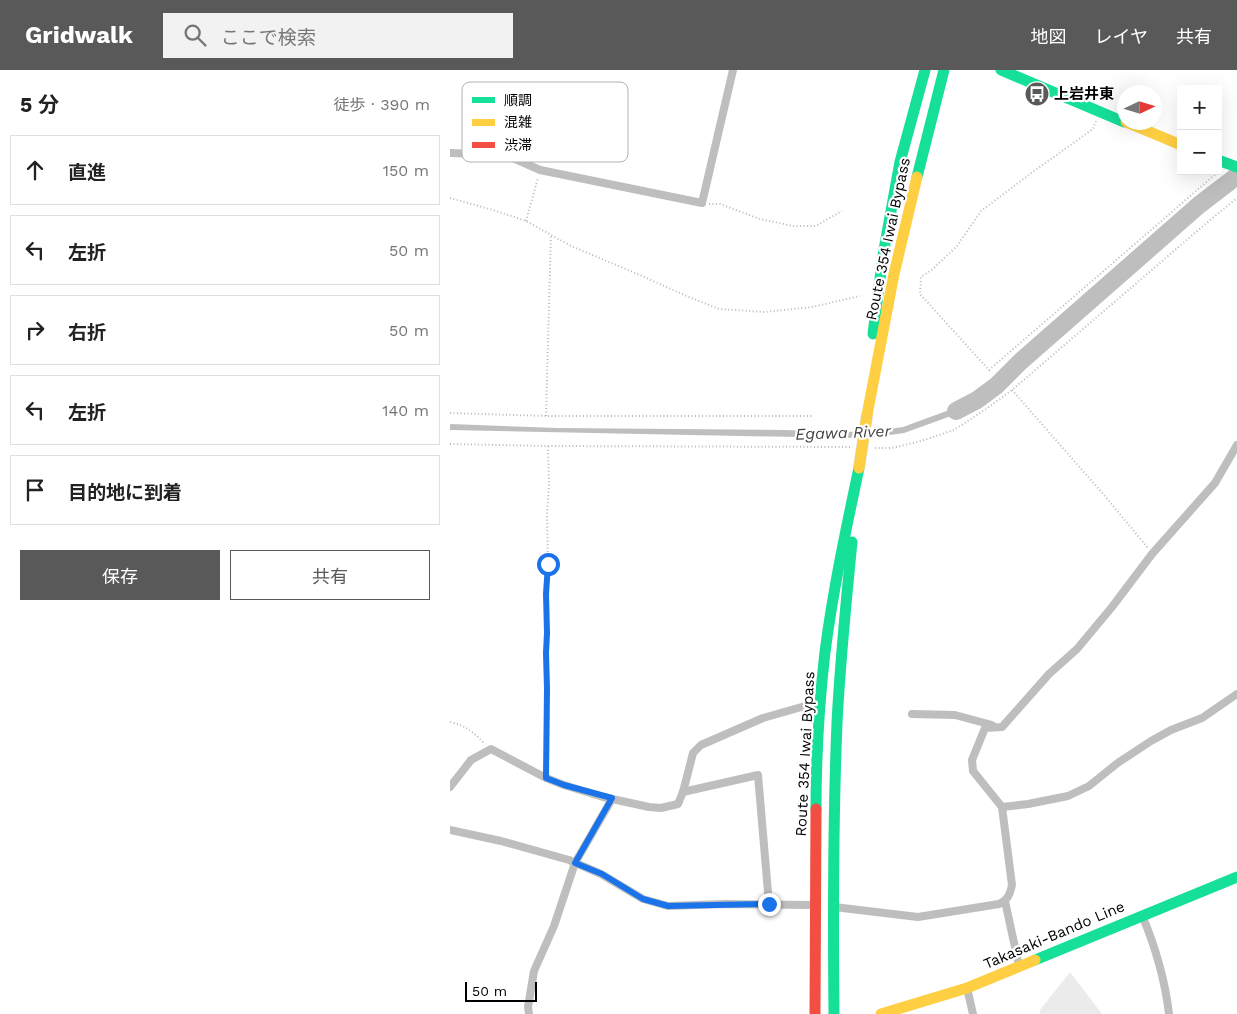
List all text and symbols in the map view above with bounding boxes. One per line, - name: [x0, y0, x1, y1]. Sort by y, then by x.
- search box: [163, 13, 513, 58]
- text: Gridwalk: [25, 21, 133, 49]
- icon: search: [181, 21, 209, 49]
- text: ここで検索: [221, 26, 316, 49]
- text: 地図: [1031, 26, 1067, 47]
- text: レイヤ: [1095, 26, 1148, 47]
- text: 共有: [1176, 26, 1212, 47]
- bus stop icon: 上岩井東: [1024, 81, 1050, 107]
- legend: [462, 82, 628, 162]
- place label: 上岩井東: [1054, 85, 1114, 103]
- north arrow: [1117, 85, 1162, 130]
- map controls: [1177, 85, 1222, 175]
- button: +: [1177, 85, 1222, 130]
- text: 5 分: [20, 92, 59, 117]
- text: 順調: [504, 92, 532, 108]
- text: 徒歩 · 390 m: [334, 95, 430, 114]
- text: 混雑: [504, 114, 532, 130]
- button: −: [1177, 130, 1222, 175]
- text: 渋滞: [504, 137, 532, 153]
- icon: ahead: [21, 156, 49, 184]
- street label: Route 354 Iwai Bypass: [862, 156, 914, 322]
- text: 直進: [68, 161, 106, 184]
- text: 150 m: [383, 161, 429, 180]
- icon: left: [21, 236, 49, 264]
- text: 左折: [68, 241, 106, 264]
- text: 50 m: [389, 241, 429, 260]
- icon: right: [21, 316, 49, 344]
- text: 右折: [68, 321, 106, 344]
- text: 50 m: [389, 321, 429, 340]
- icon: left: [21, 396, 49, 424]
- text: 左折: [68, 401, 106, 424]
- text: 140 m: [382, 401, 429, 420]
- water label: Egawa River: [795, 421, 892, 444]
- icon: arrive: [21, 476, 49, 504]
- text: 目的地に到着: [68, 481, 182, 504]
- button: 保存: [20, 550, 220, 600]
- button: 共有: [230, 550, 430, 600]
- route start: [537, 553, 560, 576]
- street label: Route 354 Iwai Bypass: [792, 671, 818, 837]
- route end: [758, 893, 781, 916]
- street label: Takasaki-Bando Line: [981, 897, 1127, 973]
- scale bar: [465, 979, 538, 1002]
- text: 50 m: [472, 983, 507, 999]

